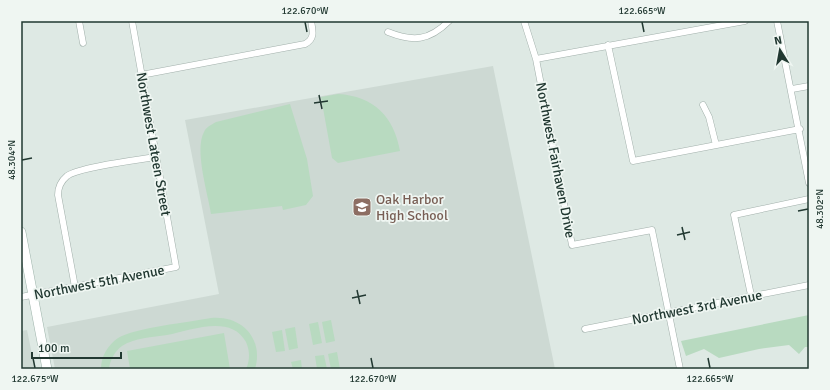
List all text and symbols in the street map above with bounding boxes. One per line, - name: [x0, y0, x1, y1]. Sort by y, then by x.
- text: 122.670°W: [281, 5, 329, 17]
- text: 122.665°W: [618, 5, 666, 17]
- north arrow: [760, 30, 800, 70]
- text: N: [773, 34, 783, 48]
- street label: Northwest Lateen Street: [132, 71, 175, 217]
- street label: Northwest Fairhaven Drive: [532, 81, 579, 239]
- text: 48.304°N: [6, 140, 18, 180]
- text: 48.302°N: [814, 189, 826, 229]
- place label: Oak Harbor High School: [376, 191, 448, 224]
- school or university icon: Oak Harbor High School: [351, 196, 373, 218]
- street label: Northwest 5th Avenue: [32, 262, 166, 303]
- street label: Northwest 3rd Avenue: [630, 287, 764, 328]
- scale bar: [32, 334, 121, 360]
- text: 100 m: [38, 341, 70, 356]
- text: 122.675°W: [11, 373, 59, 385]
- text: 122.670°W: [349, 373, 397, 385]
- text: 122.665°W: [686, 373, 734, 385]

